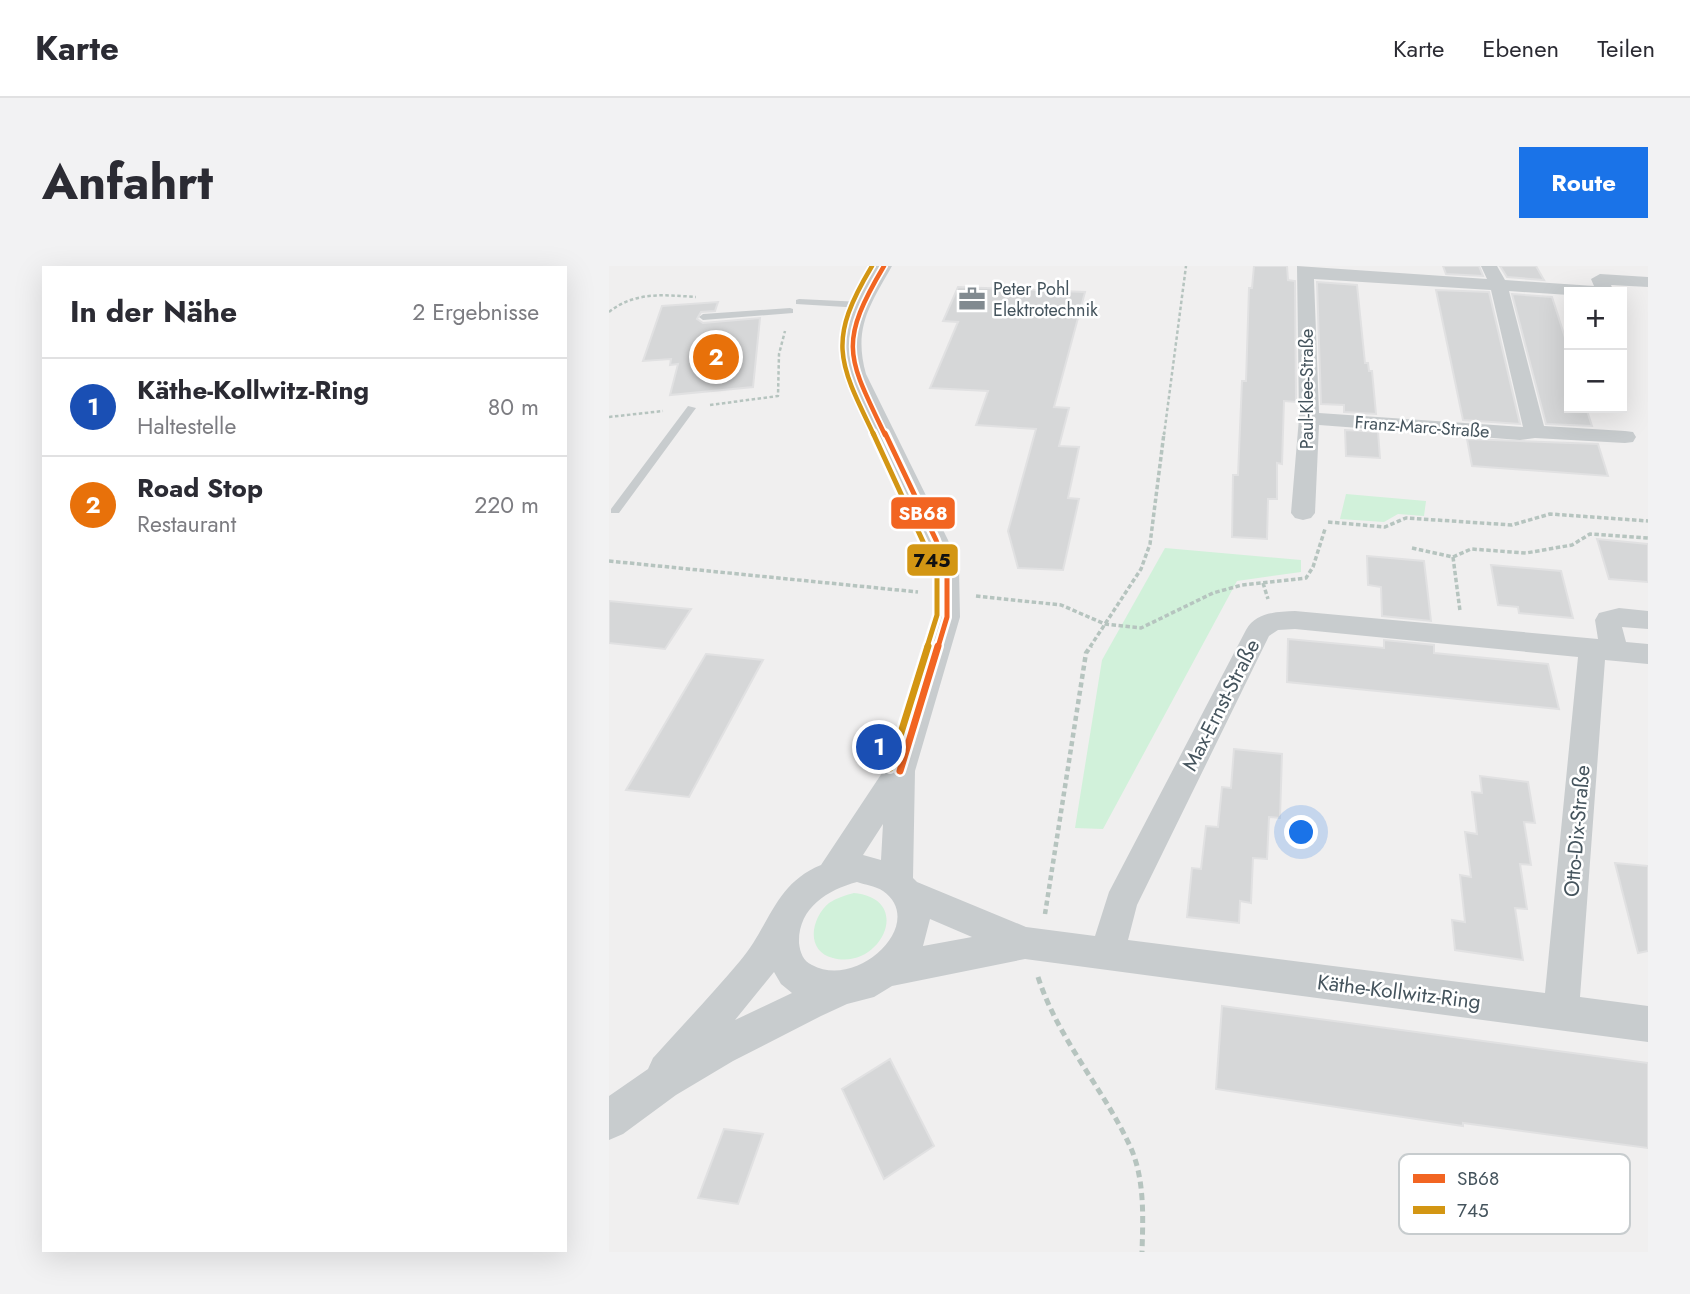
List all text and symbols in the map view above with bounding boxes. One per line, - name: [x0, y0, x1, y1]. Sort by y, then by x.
- text: Karte: [35, 25, 119, 72]
- text: Karte: [1393, 31, 1444, 66]
- text: Ebenen: [1482, 31, 1559, 66]
- text: Teilen: [1597, 31, 1655, 66]
- text: Anfahrt: [42, 147, 213, 217]
- button: Route: [1519, 147, 1648, 218]
- place label: Peter Pohl Elektrotechnik: [993, 276, 1098, 323]
- office icon: Peter Pohl Elektrotechnik: [957, 284, 987, 314]
- map controls: [1564, 287, 1627, 413]
- button: +: [1564, 287, 1627, 350]
- text: In der Nähe: [70, 290, 237, 333]
- text: 2 Ergebnisse: [412, 295, 539, 329]
- street label: Paul-Klee-Straße: [1294, 329, 1320, 449]
- pin: 2: [693, 331, 739, 383]
- button: −: [1564, 350, 1627, 413]
- text: Käthe-Kollwitz-Ring: [137, 371, 369, 409]
- text: 1: [87, 390, 99, 424]
- text: 80 m: [488, 390, 539, 424]
- text: Haltestelle: [137, 409, 236, 443]
- street label: Franz-Marc-Straße: [1354, 409, 1490, 445]
- text: Road Stop: [137, 469, 263, 507]
- text: 2: [85, 488, 101, 522]
- text: 220 m: [474, 488, 539, 522]
- line badge: SB68: [890, 496, 956, 530]
- text: SB68: [898, 500, 948, 527]
- text: Restaurant: [137, 507, 236, 541]
- line badge: 745: [906, 543, 959, 577]
- text: 745: [914, 547, 950, 574]
- street label: Max-Ernst-Straße: [1175, 634, 1267, 776]
- pin: 1: [856, 721, 902, 773]
- street label: Otto-Dix-Straße: [1556, 764, 1598, 898]
- your location: [1284, 815, 1318, 849]
- street label: Käthe-Kollwitz-Ring: [1315, 967, 1483, 1017]
- legend: [1399, 1154, 1630, 1234]
- text: SB68: [1457, 1165, 1499, 1192]
- text: 745: [1457, 1197, 1489, 1224]

